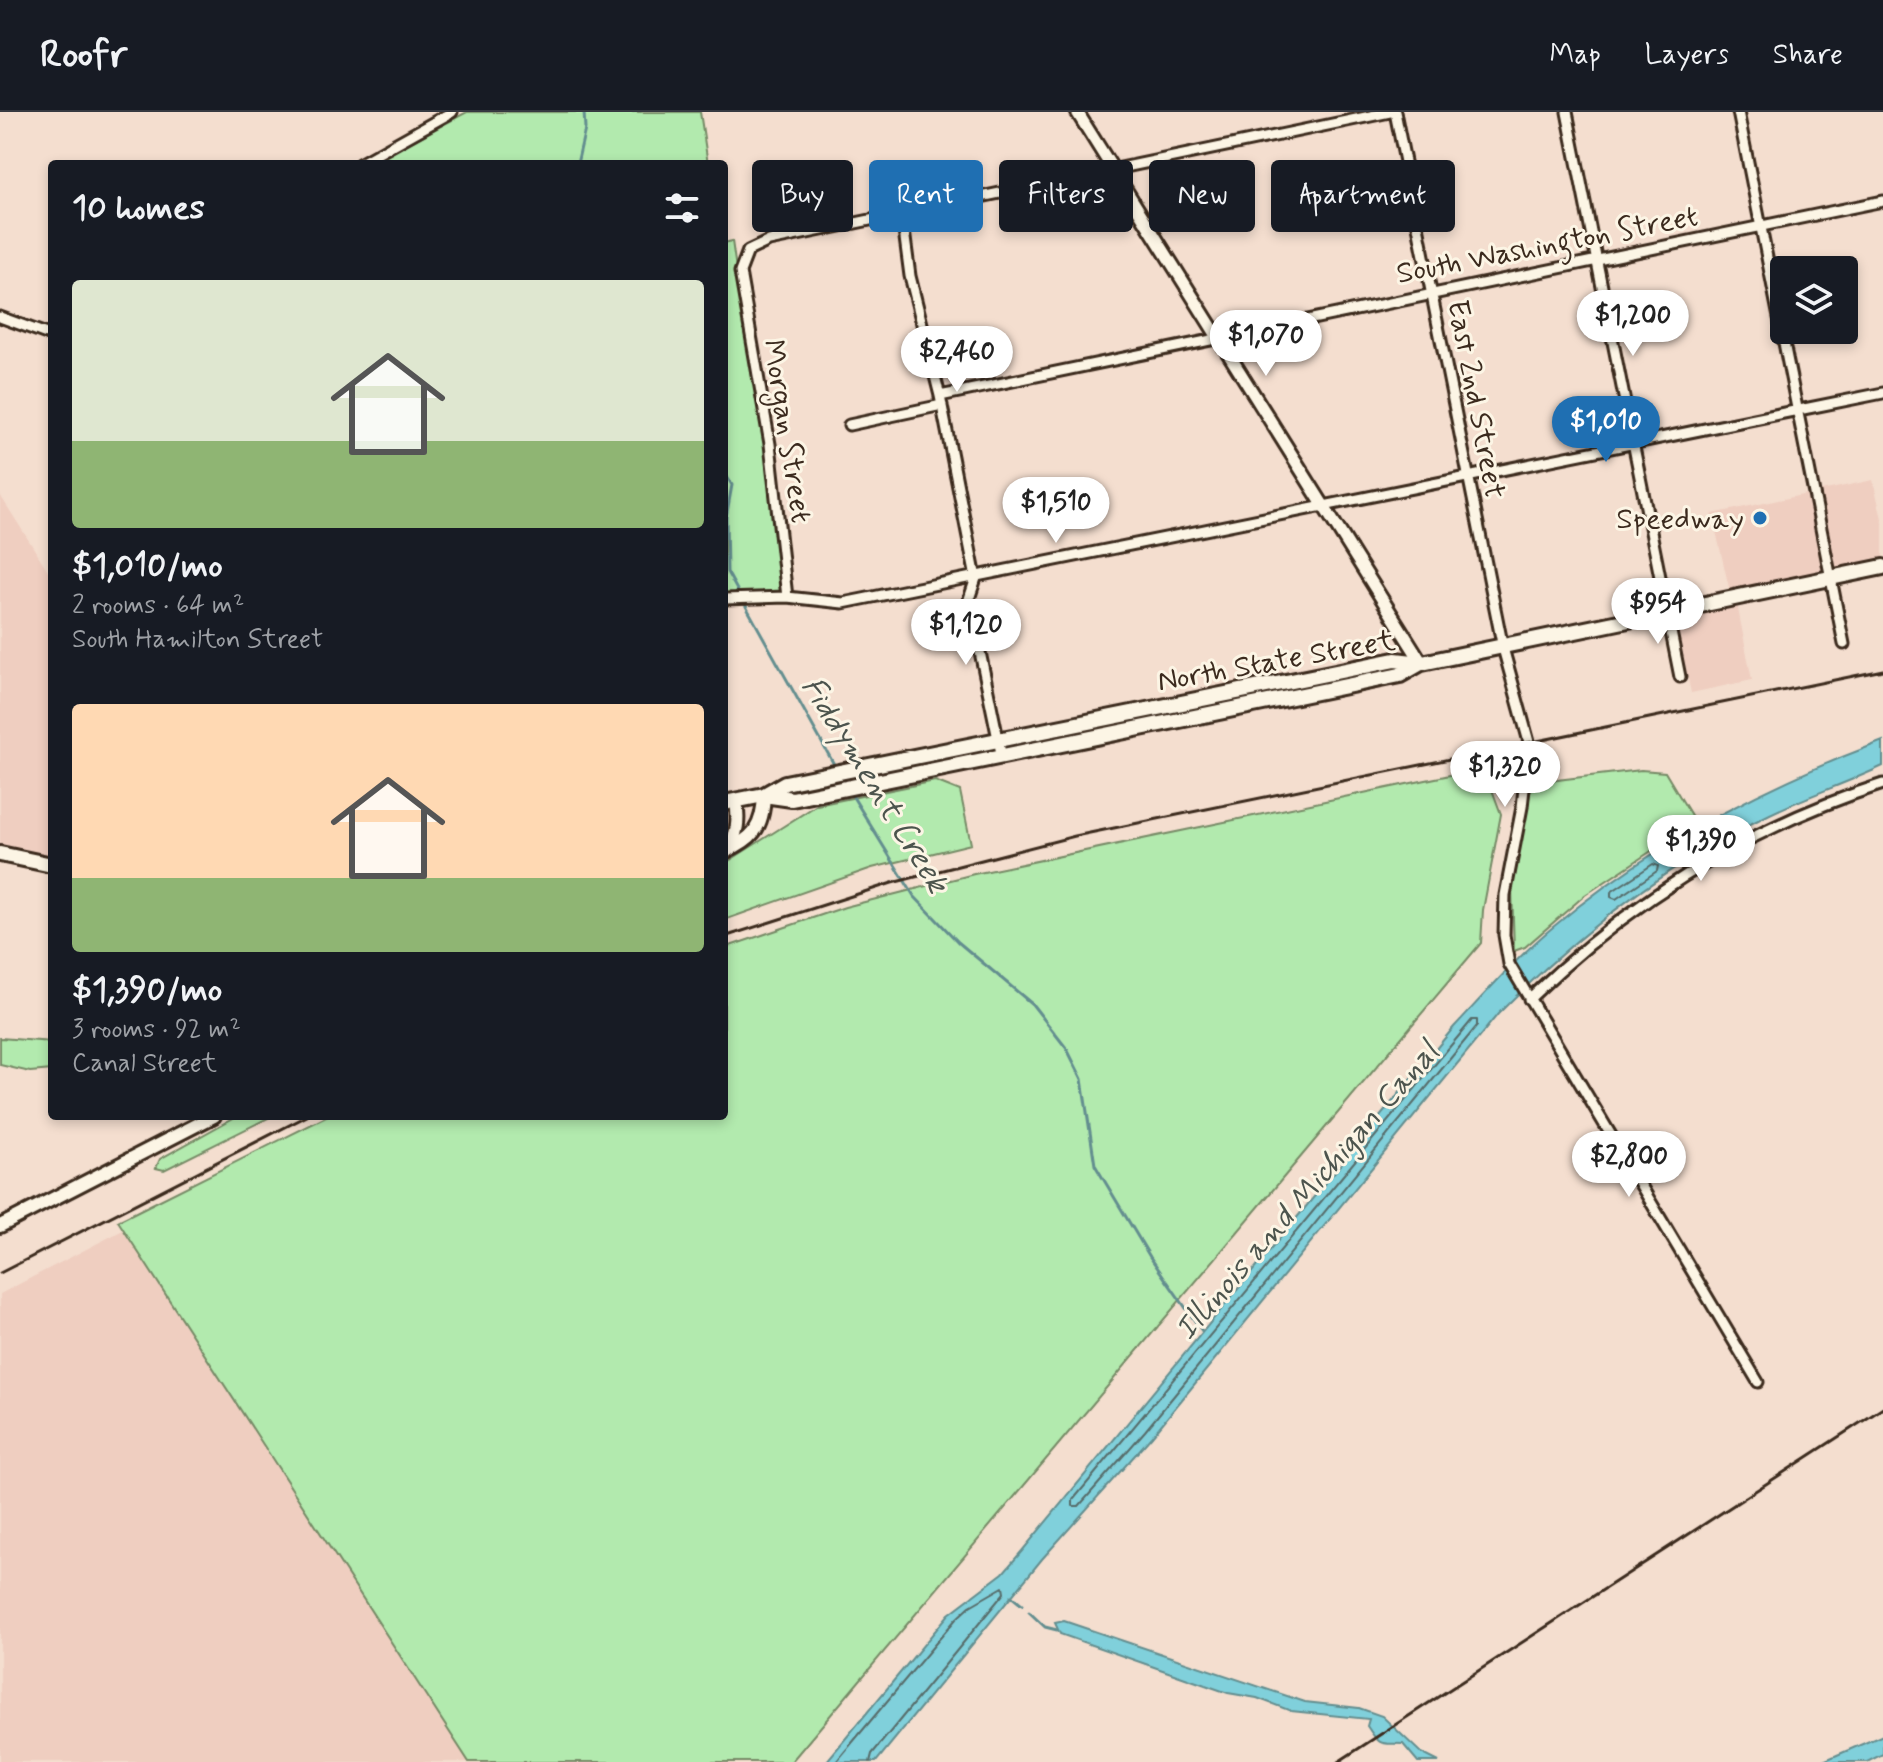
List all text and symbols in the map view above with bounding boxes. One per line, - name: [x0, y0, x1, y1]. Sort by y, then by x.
- text: Roofr: [40, 31, 127, 80]
- text: Map: [1550, 37, 1601, 74]
- text: Layers: [1645, 37, 1729, 74]
- text: Share: [1773, 37, 1843, 74]
- chip: Buy: [752, 160, 853, 232]
- chip: Rent: [869, 160, 983, 232]
- chip: Filters: [999, 160, 1133, 232]
- chip: New: [1149, 160, 1255, 232]
- chip: Apartment: [1271, 160, 1455, 232]
- text: 10 homes: [72, 186, 205, 231]
- icon: filters: [660, 186, 704, 230]
- street label: South Washington Street: [1393, 197, 1702, 297]
- map controls: [1770, 256, 1858, 344]
- button: layers: [1770, 256, 1858, 344]
- pin: $1,200: [1568, 290, 1698, 358]
- street label: East 2nd Street: [1437, 297, 1514, 502]
- text: $1,200: [1595, 299, 1671, 333]
- pin: $1,070: [1201, 310, 1331, 378]
- text: $1,070: [1228, 319, 1304, 353]
- pin: $2,460: [892, 326, 1022, 394]
- icon: home: [316, 332, 460, 476]
- text: $2,460: [919, 335, 995, 369]
- street label: Morgan Street: [751, 337, 820, 526]
- pin: $1,010: [1541, 396, 1671, 464]
- text: $1,010: [1570, 405, 1642, 439]
- pin: $1,510: [991, 477, 1121, 545]
- text: $1,510: [1020, 486, 1092, 520]
- place label: Speedway: [1616, 500, 1744, 539]
- marker: Speedway: [1751, 509, 1769, 527]
- text: $1,010/mo: [72, 544, 223, 589]
- pin: $954: [1611, 578, 1705, 646]
- text: $954: [1629, 587, 1687, 621]
- text: 2 rooms · 64 m²: [72, 589, 244, 623]
- pin: $1,120: [901, 599, 1031, 667]
- text: $1,120: [929, 608, 1003, 642]
- street label: North State Street: [1154, 621, 1399, 702]
- text: South Hamilton Street: [72, 623, 323, 657]
- water label: Fiddyment Creek: [791, 669, 959, 903]
- pin: $1,320: [1440, 741, 1570, 809]
- text: $1,320: [1468, 750, 1542, 784]
- icon: home: [316, 756, 460, 900]
- pin: $1,390: [1636, 815, 1766, 883]
- text: $1,390: [1665, 824, 1737, 858]
- text: $1,390/mo: [72, 968, 222, 1013]
- text: 3 rooms · 92 m²: [72, 1013, 241, 1047]
- water label: Illinois and Michigan Canal: [1166, 1031, 1451, 1350]
- text: Canal Street: [72, 1047, 217, 1081]
- pin: $2,800: [1564, 1131, 1694, 1199]
- text: $2,800: [1590, 1140, 1668, 1174]

